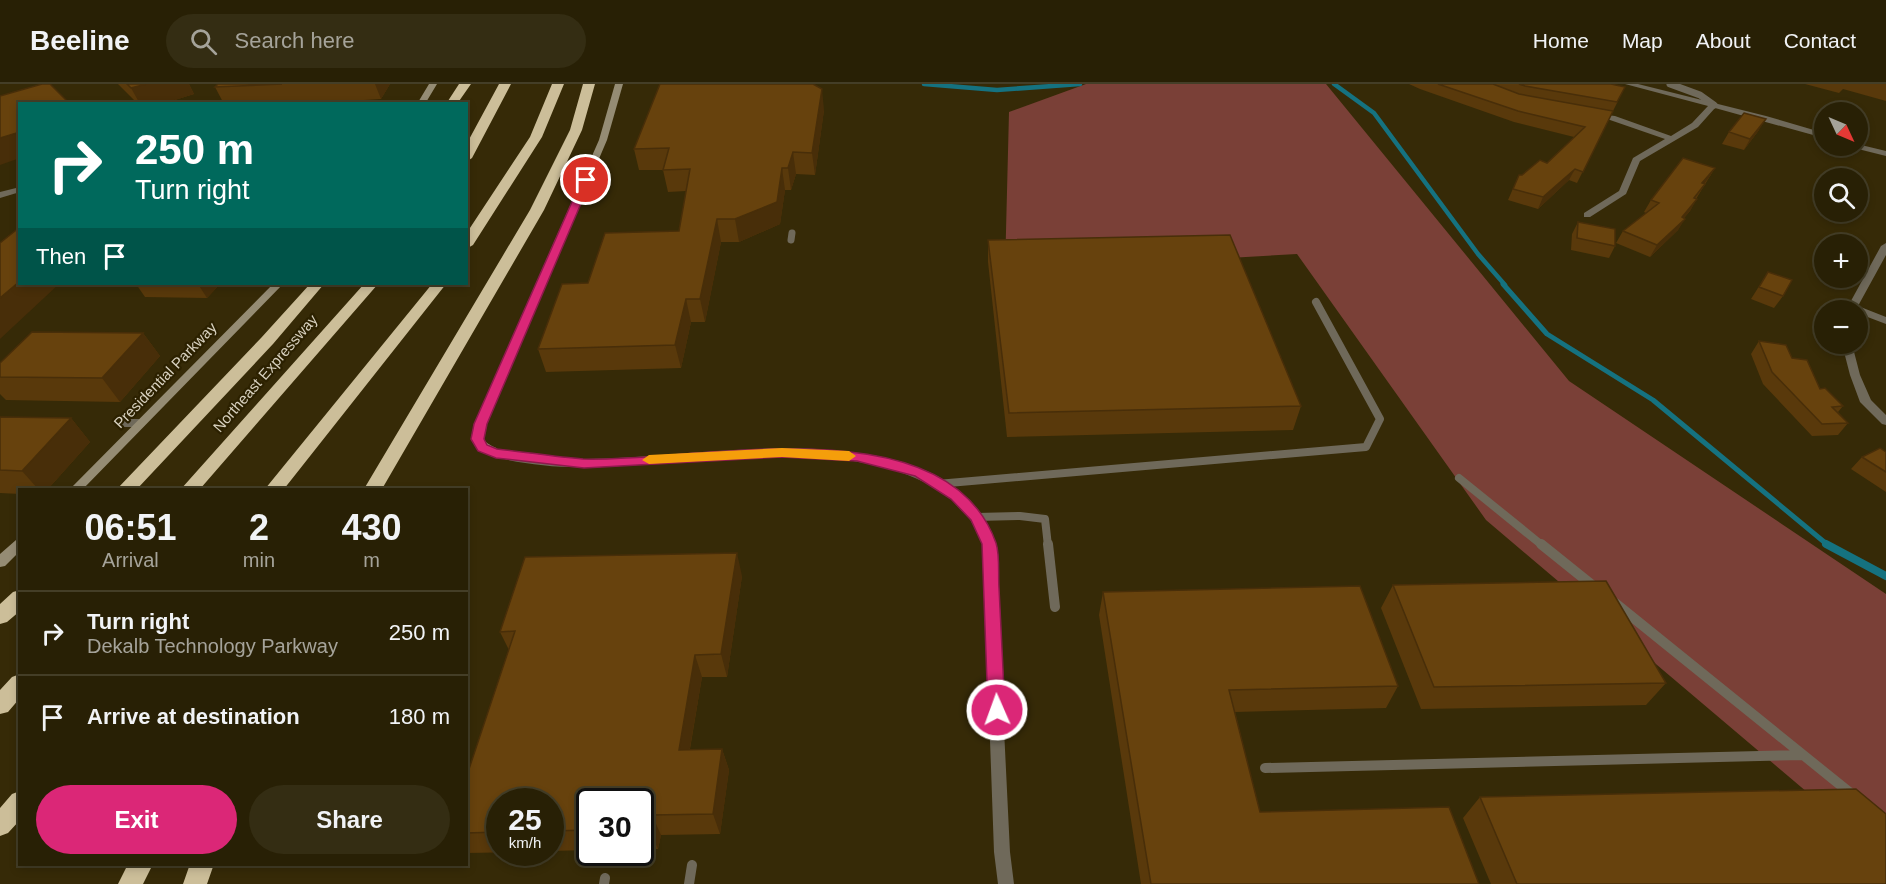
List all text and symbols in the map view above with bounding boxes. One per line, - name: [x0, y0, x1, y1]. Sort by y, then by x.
- search box: [166, 14, 586, 68]
- text: Beeline: [30, 25, 130, 56]
- icon: search: [187, 25, 220, 58]
- text: Search here: [235, 28, 354, 53]
- text: Home: [1533, 29, 1589, 52]
- text: Map: [1622, 29, 1663, 52]
- text: About: [1696, 29, 1751, 52]
- text: Contact: [1784, 29, 1856, 52]
- north arrow: [1814, 102, 1868, 156]
- map controls: [1814, 102, 1868, 354]
- icon: right: [36, 126, 114, 204]
- text: 250 m: [135, 126, 254, 173]
- pin: [560, 154, 611, 205]
- icon: arrive: [569, 163, 602, 196]
- button: search: [1814, 168, 1868, 222]
- text: Turn right: [135, 175, 250, 205]
- button: +: [1814, 234, 1868, 288]
- icon: arrive: [98, 240, 131, 273]
- text: Then: [36, 244, 86, 269]
- button: −: [1814, 300, 1868, 354]
- street label: Northeast Expressway: [209, 310, 321, 435]
- street label: Presidential Parkway: [110, 318, 220, 431]
- text: 06:51: [84, 507, 176, 548]
- text: 2: [249, 507, 269, 548]
- text: 430: [341, 507, 402, 548]
- text: Arrival: [102, 549, 159, 571]
- text: min: [243, 549, 275, 571]
- text: m: [363, 549, 380, 571]
- text: Turn right: [87, 609, 189, 634]
- icon: right: [36, 617, 69, 650]
- text: 250 m: [389, 620, 450, 645]
- text: Dekalb Technology Parkway: [87, 635, 338, 657]
- position arrow: [965, 678, 1029, 742]
- icon: arrive: [36, 701, 69, 734]
- text: Arrive at destination: [87, 704, 300, 729]
- text: 180 m: [389, 704, 450, 729]
- button: Exit: [36, 785, 237, 854]
- button: Share: [249, 785, 450, 854]
- speed limit sign: 30: [576, 788, 654, 866]
- text: 25: [508, 803, 542, 836]
- text: km/h: [509, 834, 541, 851]

